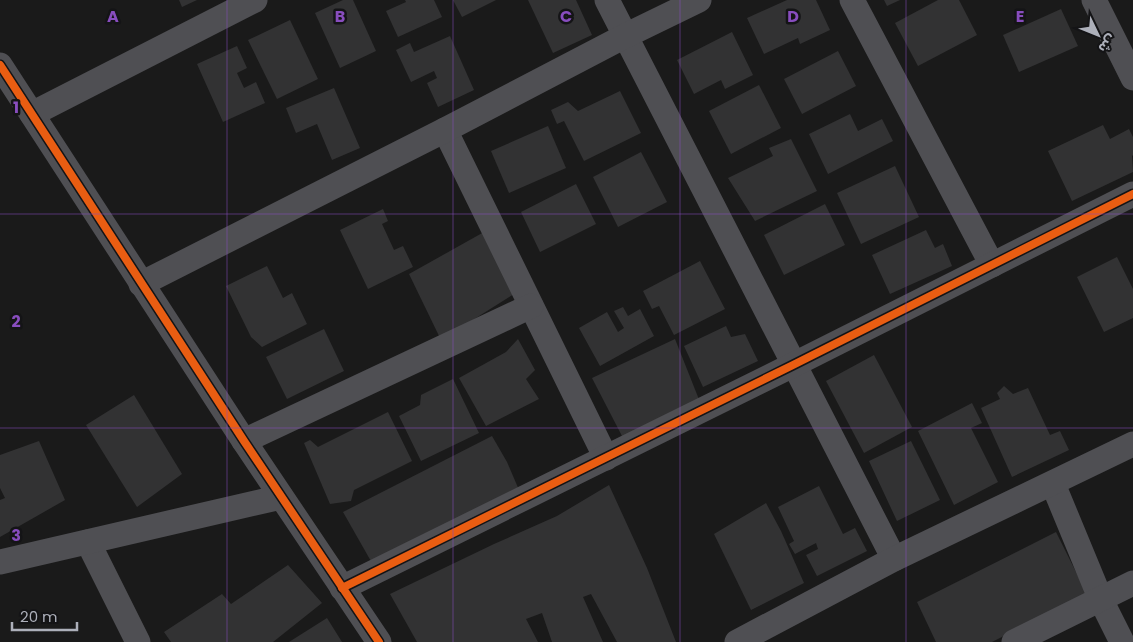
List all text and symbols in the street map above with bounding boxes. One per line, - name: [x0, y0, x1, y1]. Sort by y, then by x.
- text: A: [107, 5, 119, 28]
- text: B: [335, 5, 345, 28]
- text: C: [560, 5, 572, 28]
- text: D: [787, 5, 799, 28]
- text: E: [1016, 5, 1024, 28]
- north arrow: [1073, 10, 1123, 60]
- text: ش: [1094, 30, 1121, 58]
- text: 1: [13, 96, 19, 119]
- text: 2: [11, 310, 21, 333]
- text: 3: [11, 524, 21, 547]
- scale bar: [12, 600, 78, 632]
- text: 20 m: [20, 606, 58, 627]

